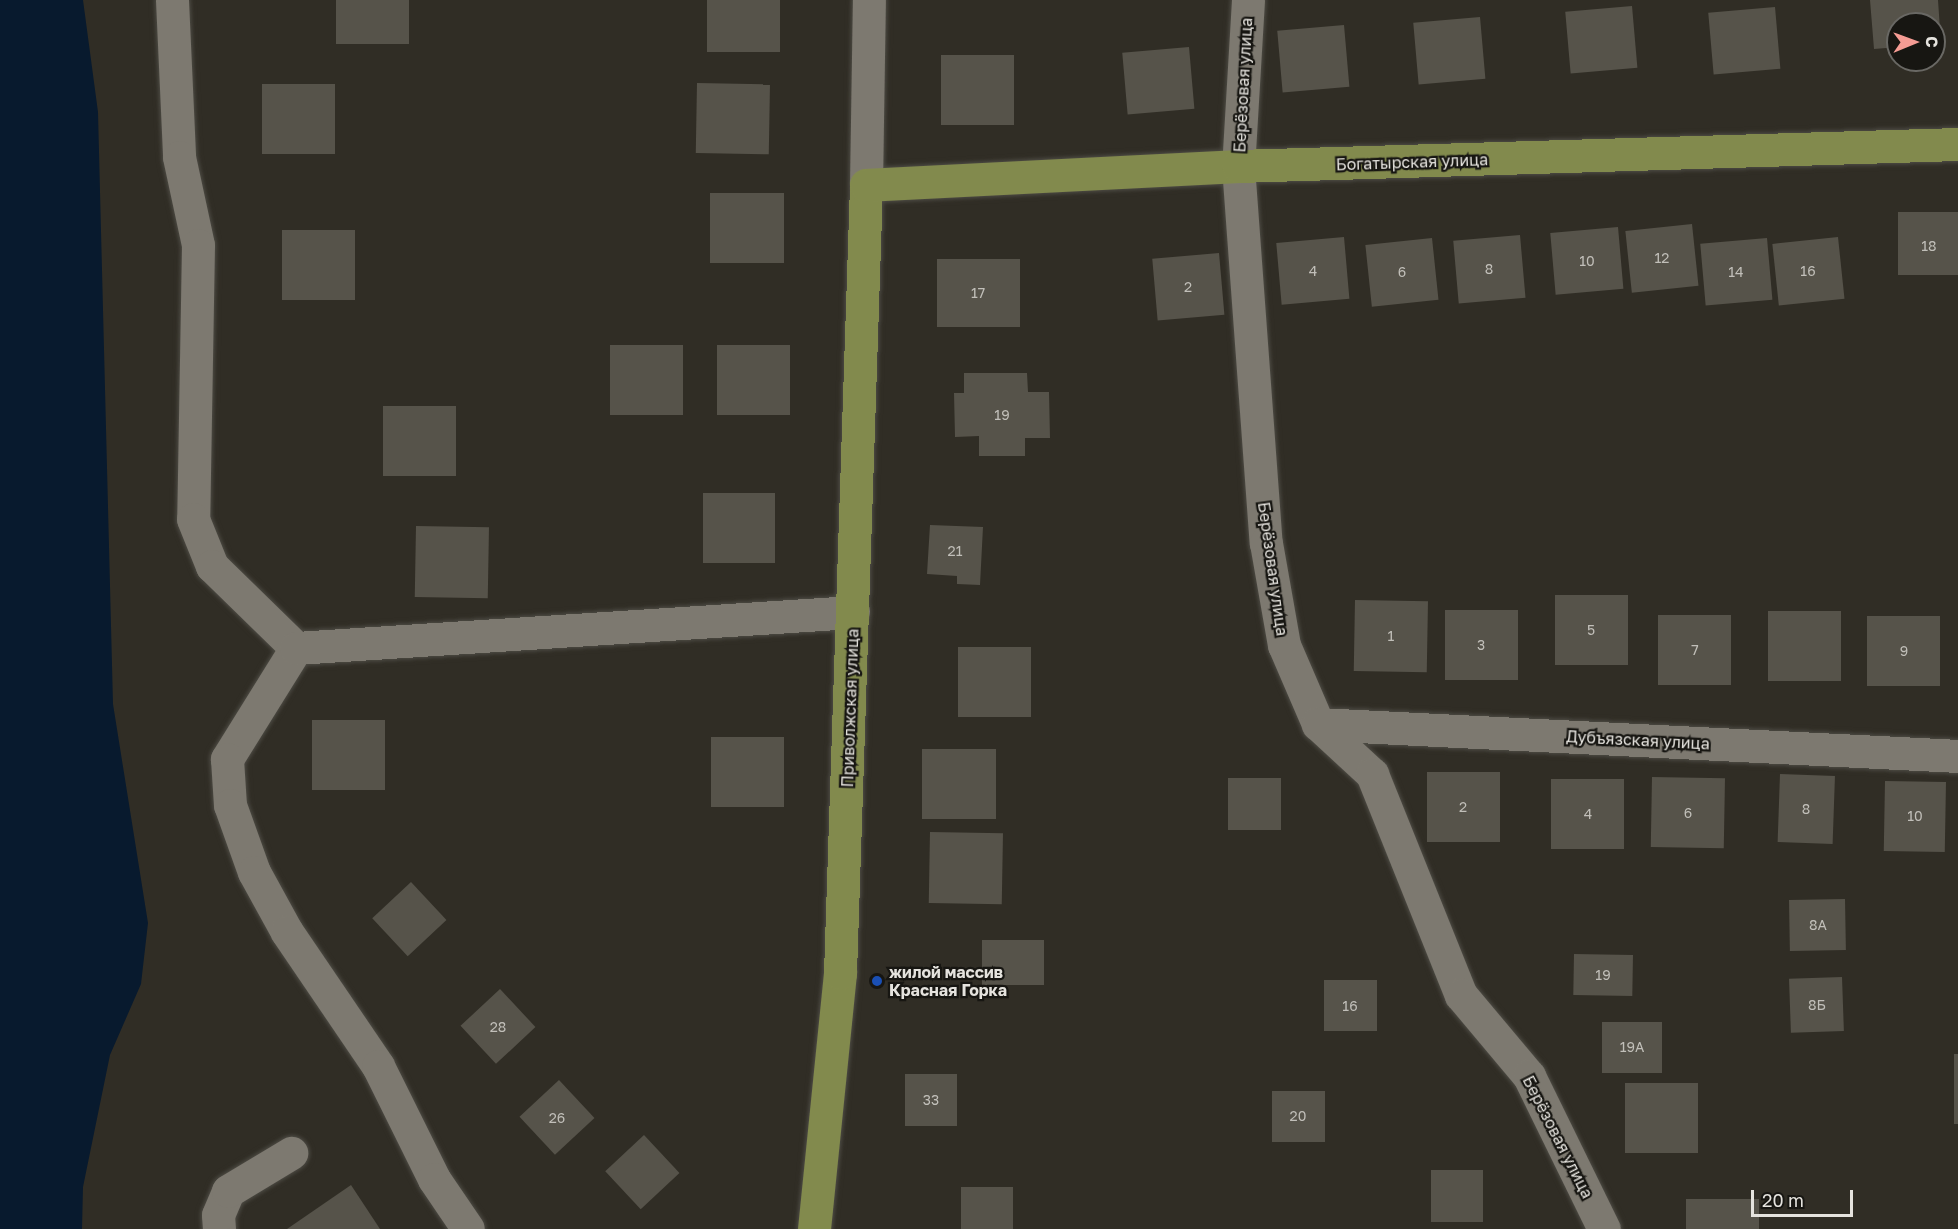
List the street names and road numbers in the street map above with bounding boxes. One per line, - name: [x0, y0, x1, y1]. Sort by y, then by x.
- street label: Берёзовая улица: [1230, 17, 1256, 153]
- street label: Богатырская улица: [1336, 150, 1488, 174]
- street label: Берёзовая улица: [1254, 501, 1292, 637]
- street label: Приволжская улица: [838, 628, 862, 788]
- street label: Дубъязская улица: [1566, 727, 1710, 753]
- street label: Берёзовая улица: [1519, 1072, 1597, 1202]

